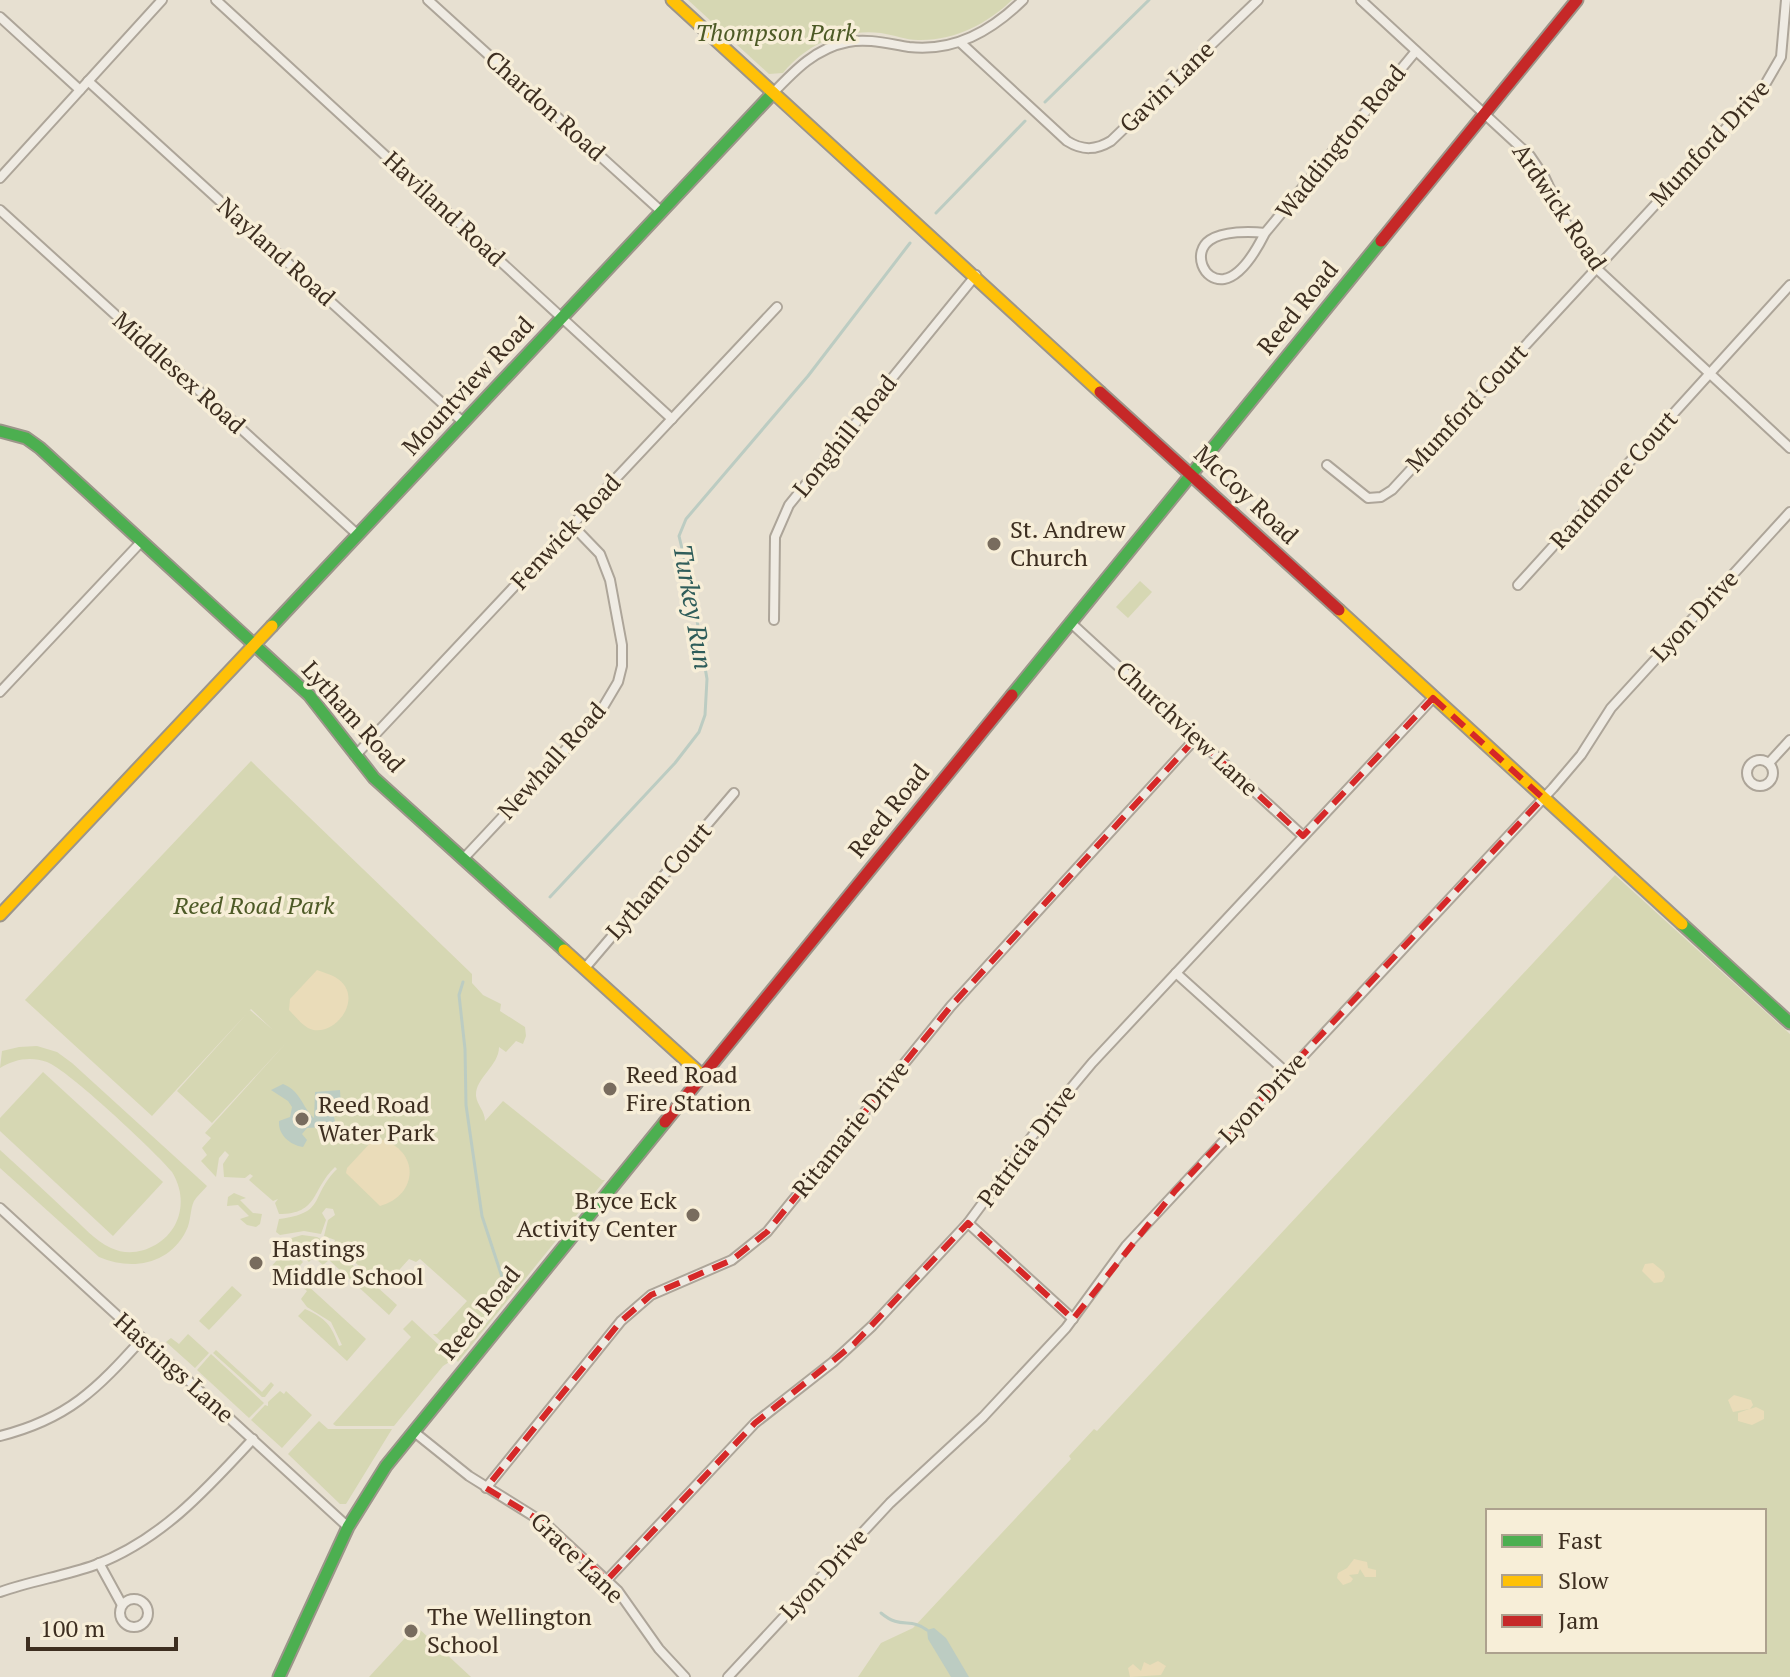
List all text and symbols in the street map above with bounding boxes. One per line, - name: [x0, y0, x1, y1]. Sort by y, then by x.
- park label: Thompson Park: [696, 16, 857, 48]
- street label: Gavin Lane: [1112, 33, 1220, 139]
- street label: Chardon Road: [479, 43, 613, 168]
- street label: Waddington Road: [1268, 58, 1412, 225]
- street label: Mumford Drive: [1642, 72, 1776, 212]
- street label: Ardwick Road: [1506, 137, 1614, 276]
- street label: Haviland Road: [377, 144, 512, 273]
- street label: Nayland Road: [211, 190, 342, 313]
- street label: Reed Road: [1250, 254, 1345, 361]
- street label: Middlesex Road: [107, 304, 253, 440]
- street label: Mountview Road: [394, 309, 540, 462]
- street label: Mumford Court: [1398, 336, 1534, 478]
- street label: Longhill Road: [785, 368, 903, 503]
- street label: Randmore Court: [1542, 403, 1684, 555]
- street label: McCoy Road: [1188, 438, 1306, 551]
- street label: Fenwick Road: [503, 467, 627, 596]
- place label: St. Andrew Church: [1010, 513, 1126, 573]
- marker: St. Andrew Church: [985, 535, 1003, 553]
- water label: Turkey Run: [666, 542, 722, 672]
- street label: Lyon Drive: [1644, 563, 1745, 668]
- street label: Lytham Road: [295, 654, 412, 779]
- street label: Churchview Lane: [1109, 654, 1266, 803]
- street label: Newhall Road: [490, 695, 612, 826]
- street label: Reed Road: [841, 757, 936, 864]
- street label: Lytham Court: [598, 815, 718, 946]
- park label: Reed Road Park: [172, 889, 335, 921]
- street label: Lyon Drive: [1212, 1045, 1313, 1150]
- street label: Ritamarie Drive: [785, 1053, 916, 1204]
- place label: Reed Road Fire Station: [626, 1058, 751, 1118]
- street label: Patricia Drive: [970, 1078, 1083, 1213]
- marker: Reed Road Fire Station: [601, 1080, 619, 1098]
- place label: Reed Road Water Park: [318, 1088, 436, 1148]
- marker: Reed Road Water Park: [293, 1110, 311, 1128]
- place label: Bryce Eck Activity Center: [517, 1184, 678, 1244]
- marker: Bryce Eck Activity Center: [684, 1206, 702, 1224]
- place label: Hastings Middle School: [272, 1232, 424, 1292]
- marker: Hastings Middle School: [247, 1254, 265, 1272]
- street label: Reed Road: [432, 1259, 527, 1366]
- street label: Hastings Lane: [108, 1305, 241, 1430]
- street label: Grace Lane: [524, 1505, 631, 1610]
- legend: [1486, 1509, 1766, 1653]
- street label: Lyon Drive: [773, 1521, 874, 1626]
- text: Fast: [1558, 1524, 1603, 1556]
- text: Slow: [1558, 1564, 1609, 1596]
- place label: The Wellington School: [427, 1600, 592, 1660]
- scale bar: [28, 1601, 176, 1651]
- text: Jam: [1558, 1604, 1599, 1636]
- text: 100 m: [40, 1612, 105, 1644]
- marker: The Wellington School: [402, 1622, 420, 1640]

